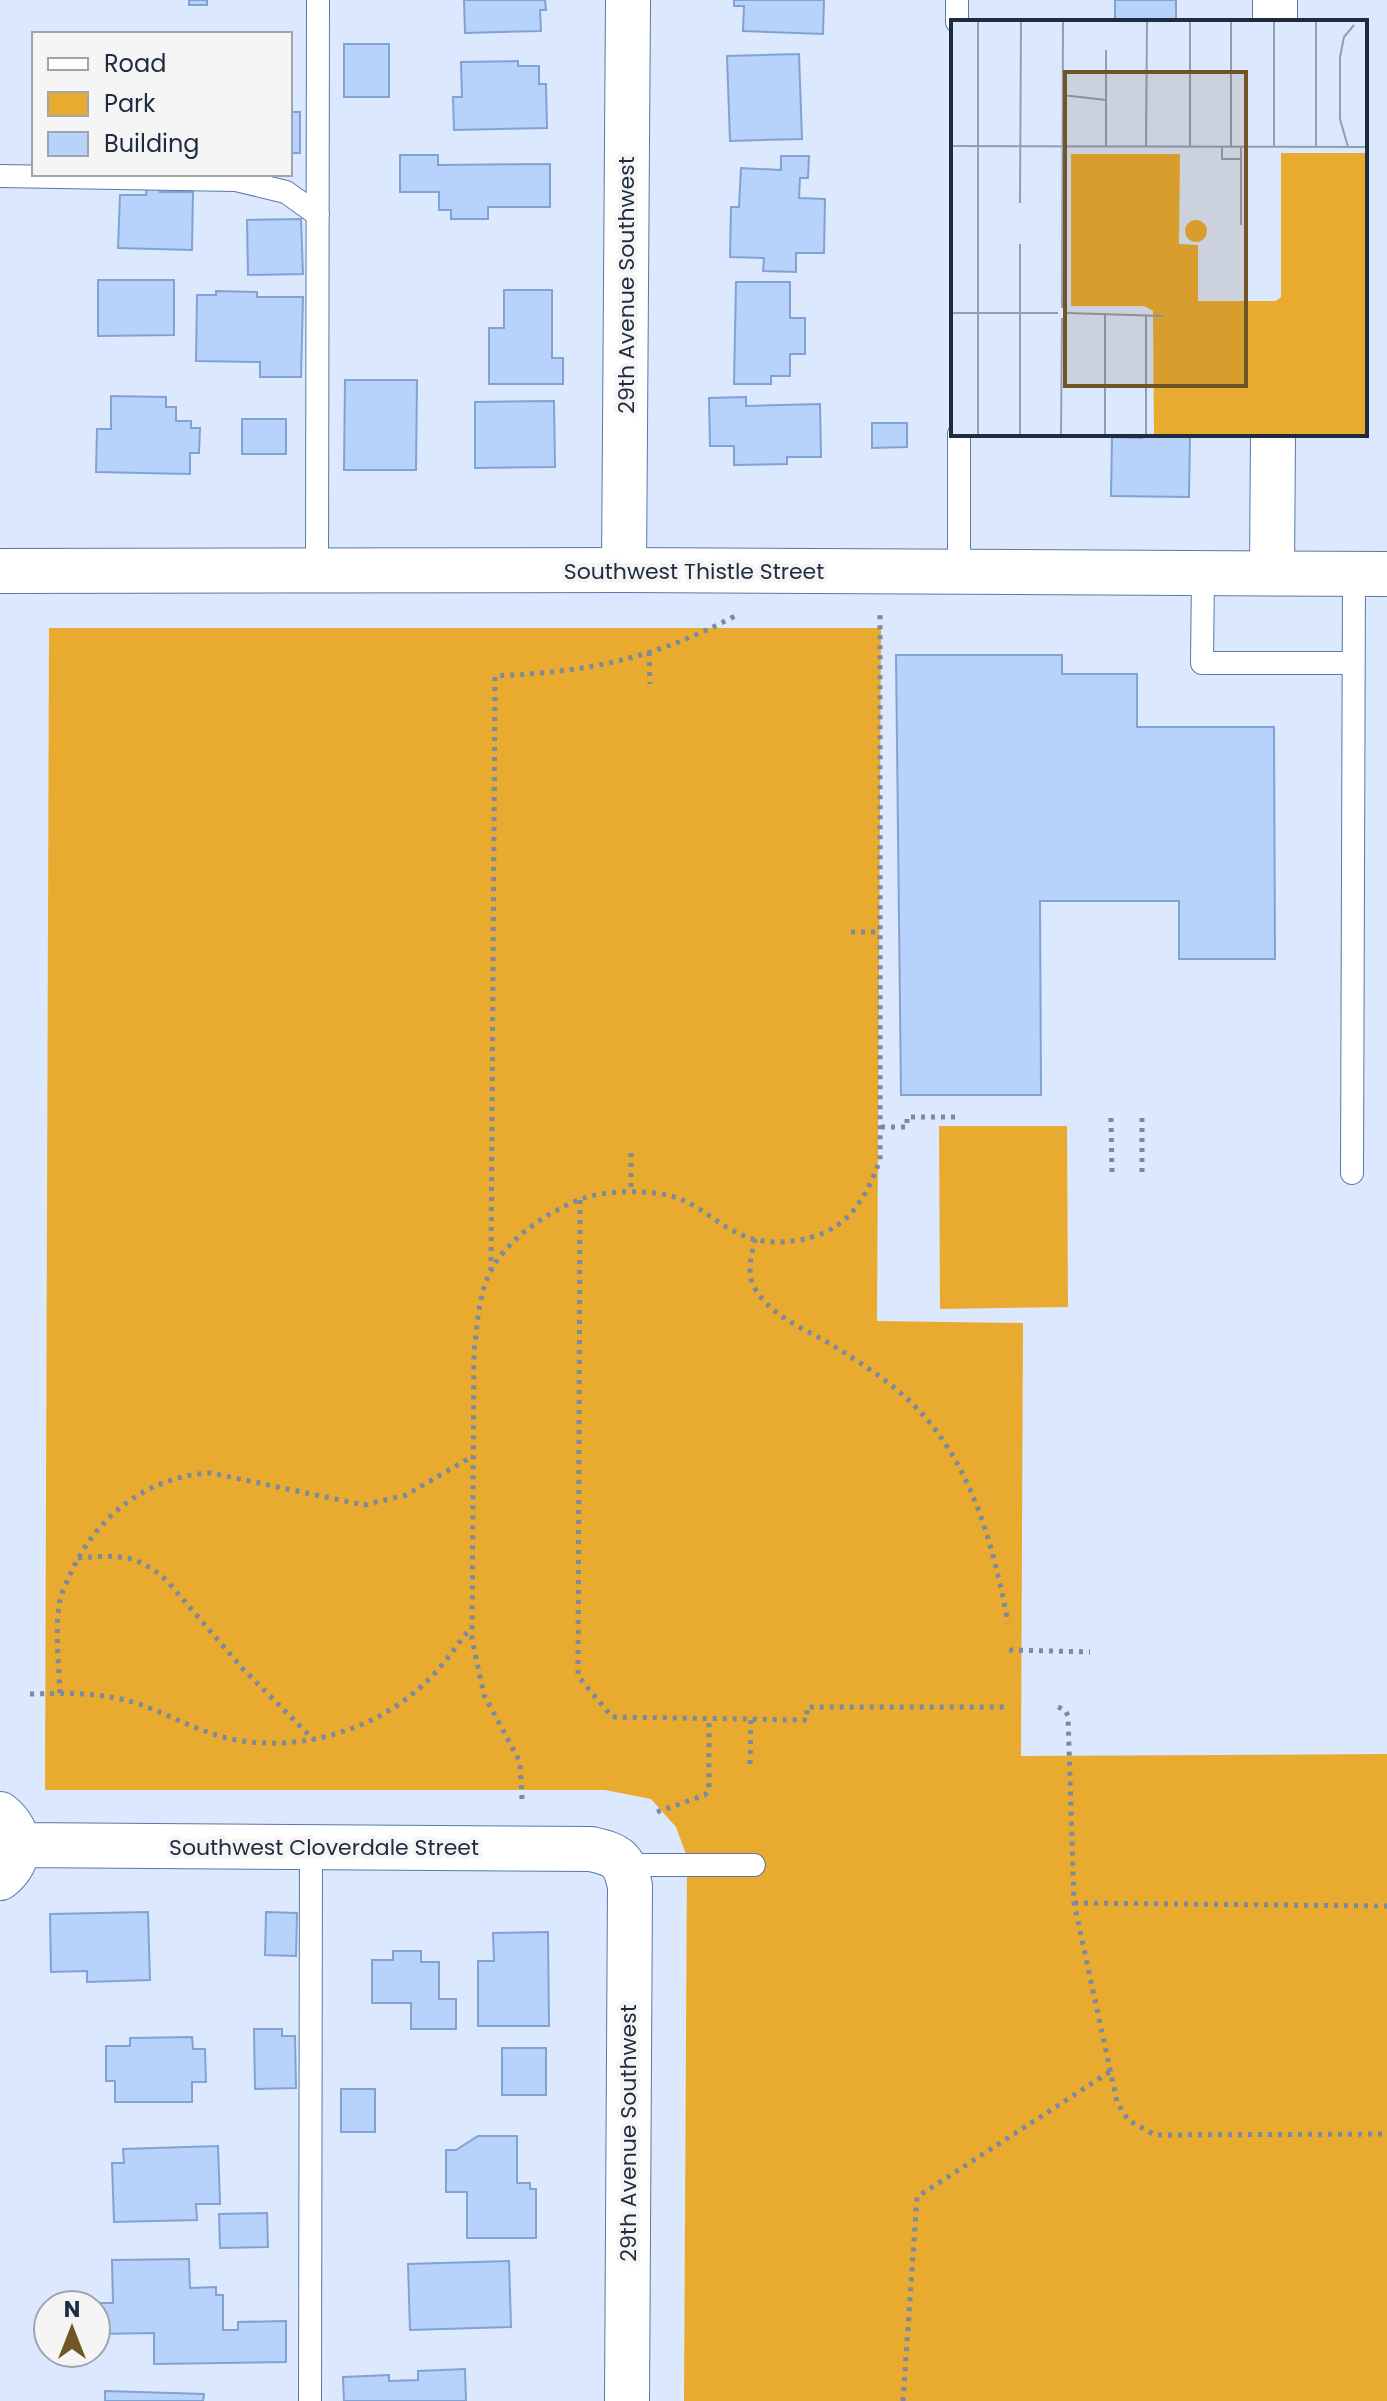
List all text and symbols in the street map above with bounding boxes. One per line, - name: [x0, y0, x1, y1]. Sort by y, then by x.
- inset map: [951, 20, 1367, 436]
- legend: [32, 32, 292, 176]
- text: Road: [104, 47, 166, 80]
- text: Park: [104, 87, 156, 120]
- text: Building: [104, 127, 200, 160]
- street label: 29th Avenue Southwest: [611, 156, 642, 414]
- street label: Southwest Thistle Street: [564, 556, 824, 587]
- street label: Southwest Cloverdale Street: [169, 1832, 479, 1863]
- street label: 29th Avenue Southwest: [613, 2004, 644, 2262]
- north arrow: [32, 2289, 112, 2369]
- text: N: [64, 2294, 80, 2325]

